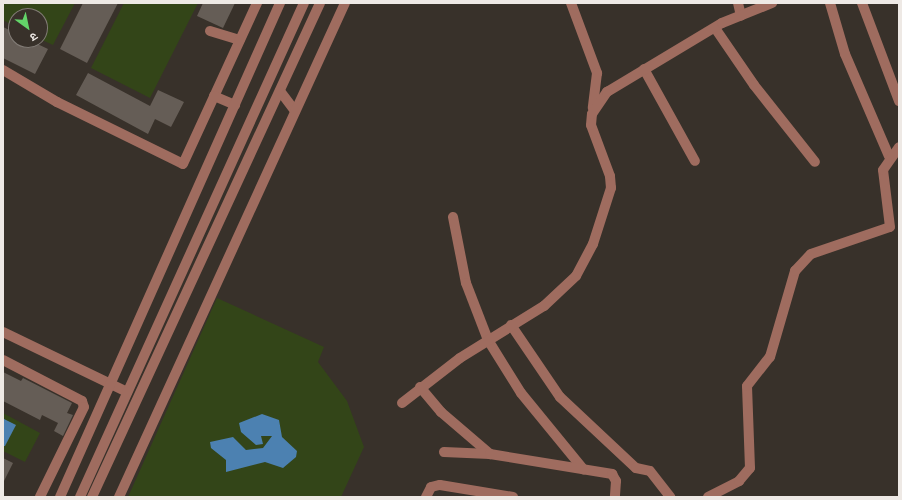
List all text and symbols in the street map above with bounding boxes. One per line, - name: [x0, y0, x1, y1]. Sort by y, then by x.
- north arrow: [8, 8, 48, 48]
- text: उ: [28, 30, 40, 44]

